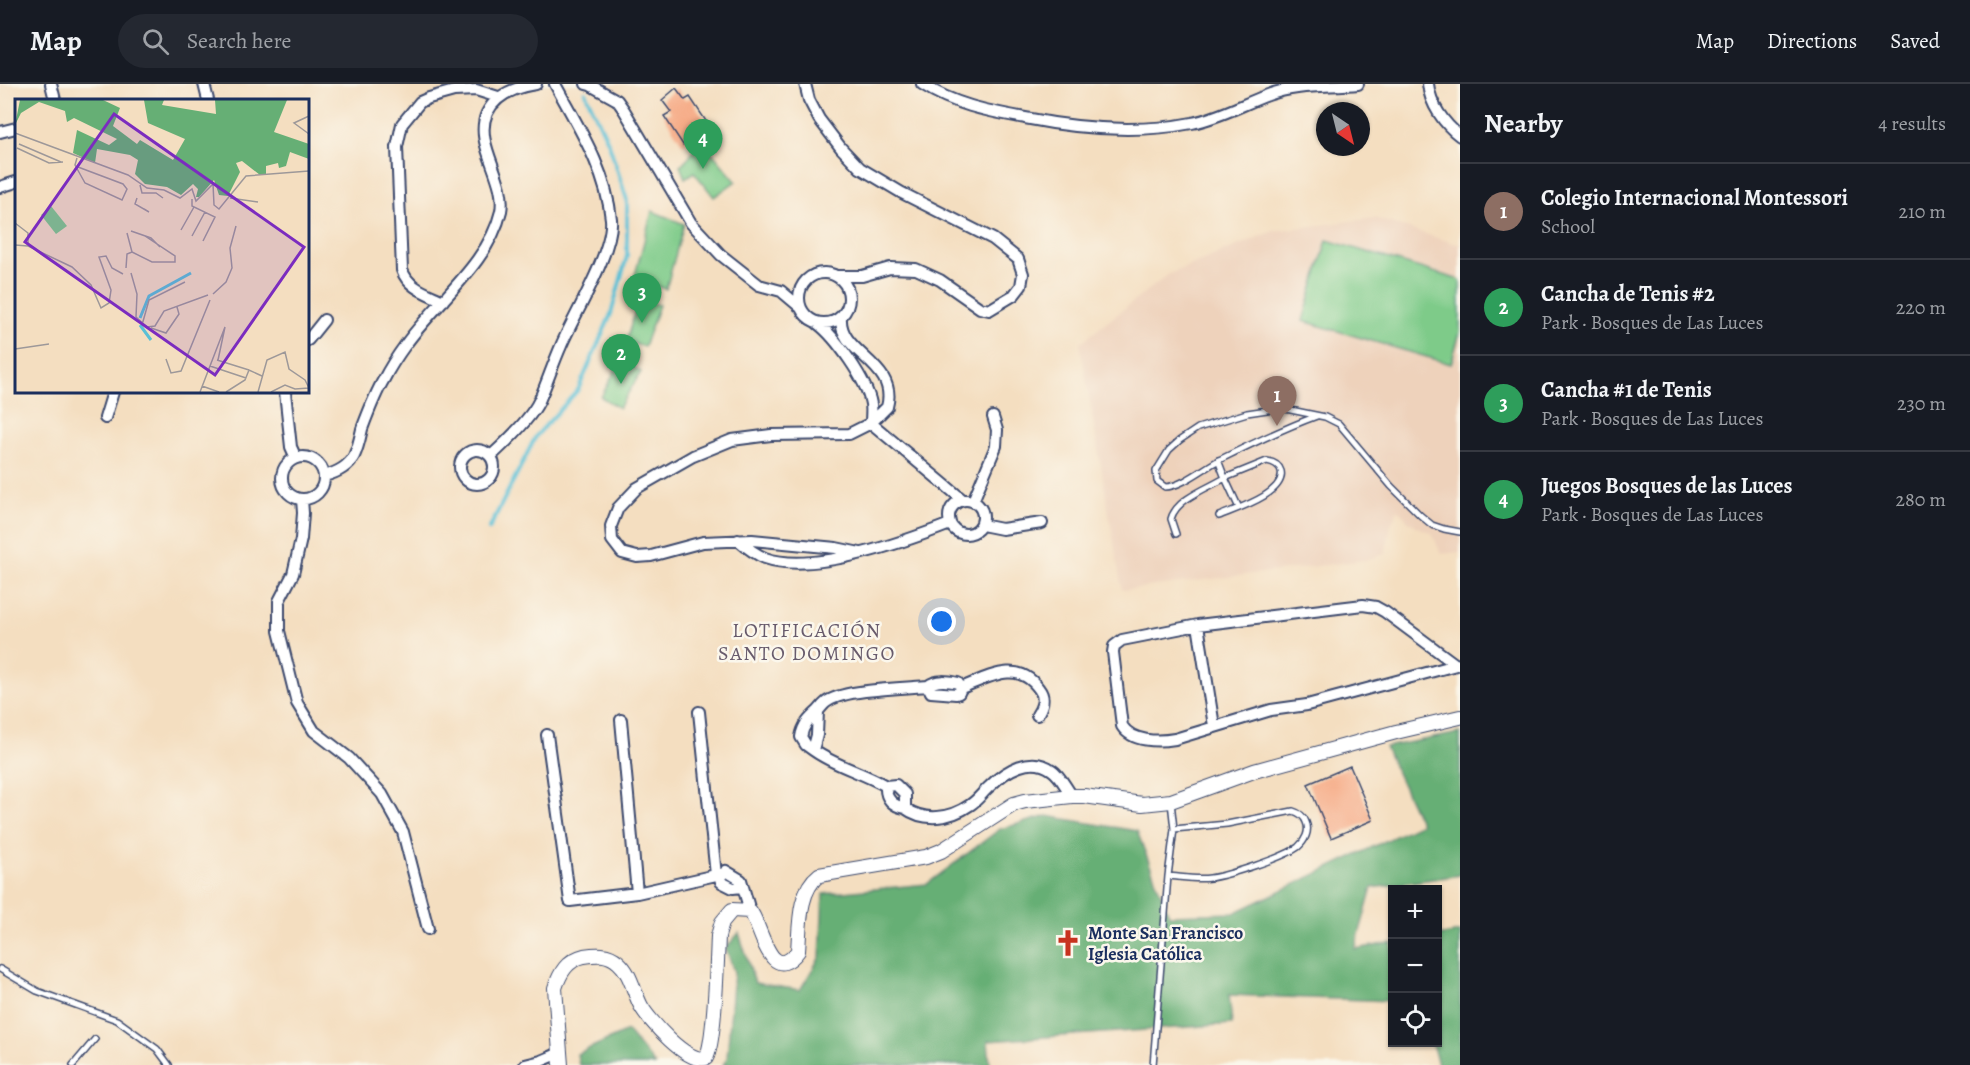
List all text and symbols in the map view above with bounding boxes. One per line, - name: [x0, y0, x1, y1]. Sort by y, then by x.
- search box: [118, 14, 538, 68]
- text: Map: [30, 22, 82, 60]
- icon: search: [139, 25, 172, 58]
- text: Search here: [187, 26, 291, 56]
- text: Map: [1696, 27, 1734, 55]
- text: Directions: [1767, 27, 1857, 55]
- text: Saved: [1890, 27, 1940, 55]
- inset map: [15, 99, 309, 393]
- north arrow: [1316, 102, 1370, 156]
- text: Nearby: [1484, 106, 1563, 141]
- text: 4 results: [1878, 110, 1946, 137]
- pin: 4: [684, 120, 722, 169]
- text: Colegio Internacional Montessori: [1541, 183, 1848, 213]
- text: 1: [1500, 198, 1507, 225]
- text: 210 m: [1898, 198, 1946, 225]
- text: School: [1541, 213, 1595, 240]
- pin: 3: [622, 274, 662, 323]
- text: Cancha de Tenis #2: [1541, 279, 1715, 309]
- text: 2: [1499, 294, 1508, 321]
- text: 220 m: [1896, 294, 1946, 321]
- text: Park · Bosques de Las Luces: [1541, 309, 1764, 336]
- pin: 2: [602, 334, 640, 384]
- text: Cancha #1 de Tenis: [1541, 375, 1712, 405]
- pin: 1: [1258, 376, 1296, 426]
- text: 3: [1499, 390, 1508, 417]
- text: 230 m: [1897, 390, 1946, 417]
- text: Park · Bosques de Las Luces: [1541, 405, 1764, 432]
- text: Juegos Bosques de las Luces: [1541, 471, 1792, 501]
- text: 4: [1499, 486, 1508, 513]
- text: 280 m: [1896, 486, 1946, 513]
- text: Park · Bosques de Las Luces: [1541, 501, 1764, 528]
- your location: [927, 607, 956, 636]
- district label: LOTIFICACIÓN SANTO DOMINGO: [718, 617, 896, 667]
- map controls: [1388, 885, 1442, 1047]
- button: +: [1388, 885, 1442, 939]
- place label: Monte San Francisco Iglesia Católica: [1088, 921, 1243, 966]
- church icon: Monte San Francisco Iglesia Católica: [1053, 928, 1083, 958]
- button: −: [1388, 939, 1442, 993]
- button: locate: [1388, 993, 1442, 1047]

